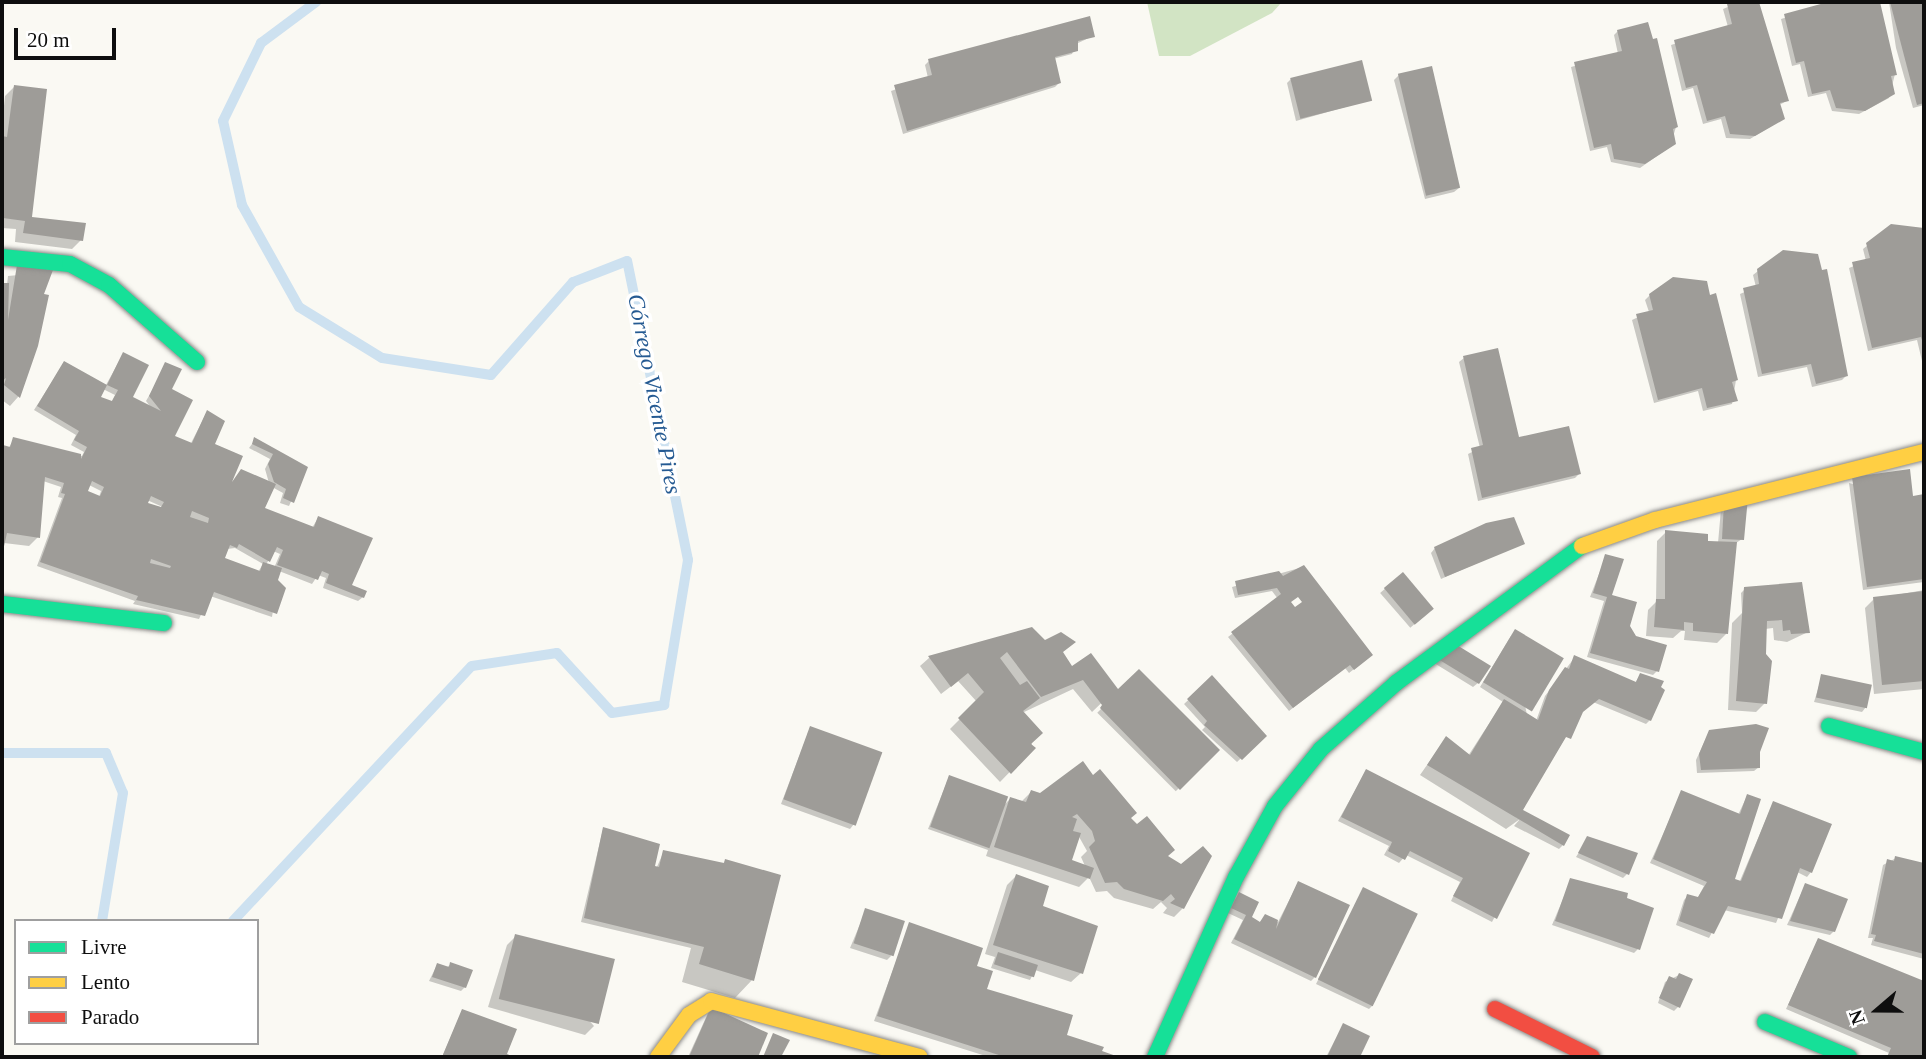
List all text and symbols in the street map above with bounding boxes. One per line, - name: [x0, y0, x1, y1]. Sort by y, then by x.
- scale bar: [18, 14, 119, 58]
- text: 20 m: [27, 28, 70, 52]
- water label: Córrego Vicente Pires: [621, 291, 687, 497]
- legend: [14, 919, 259, 1045]
- text: Livre: [81, 935, 126, 959]
- text: Lento: [81, 970, 130, 994]
- north arrow: [1842, 975, 1912, 1045]
- text: Parado: [81, 1005, 139, 1029]
- text: N: [1845, 1007, 1869, 1027]

